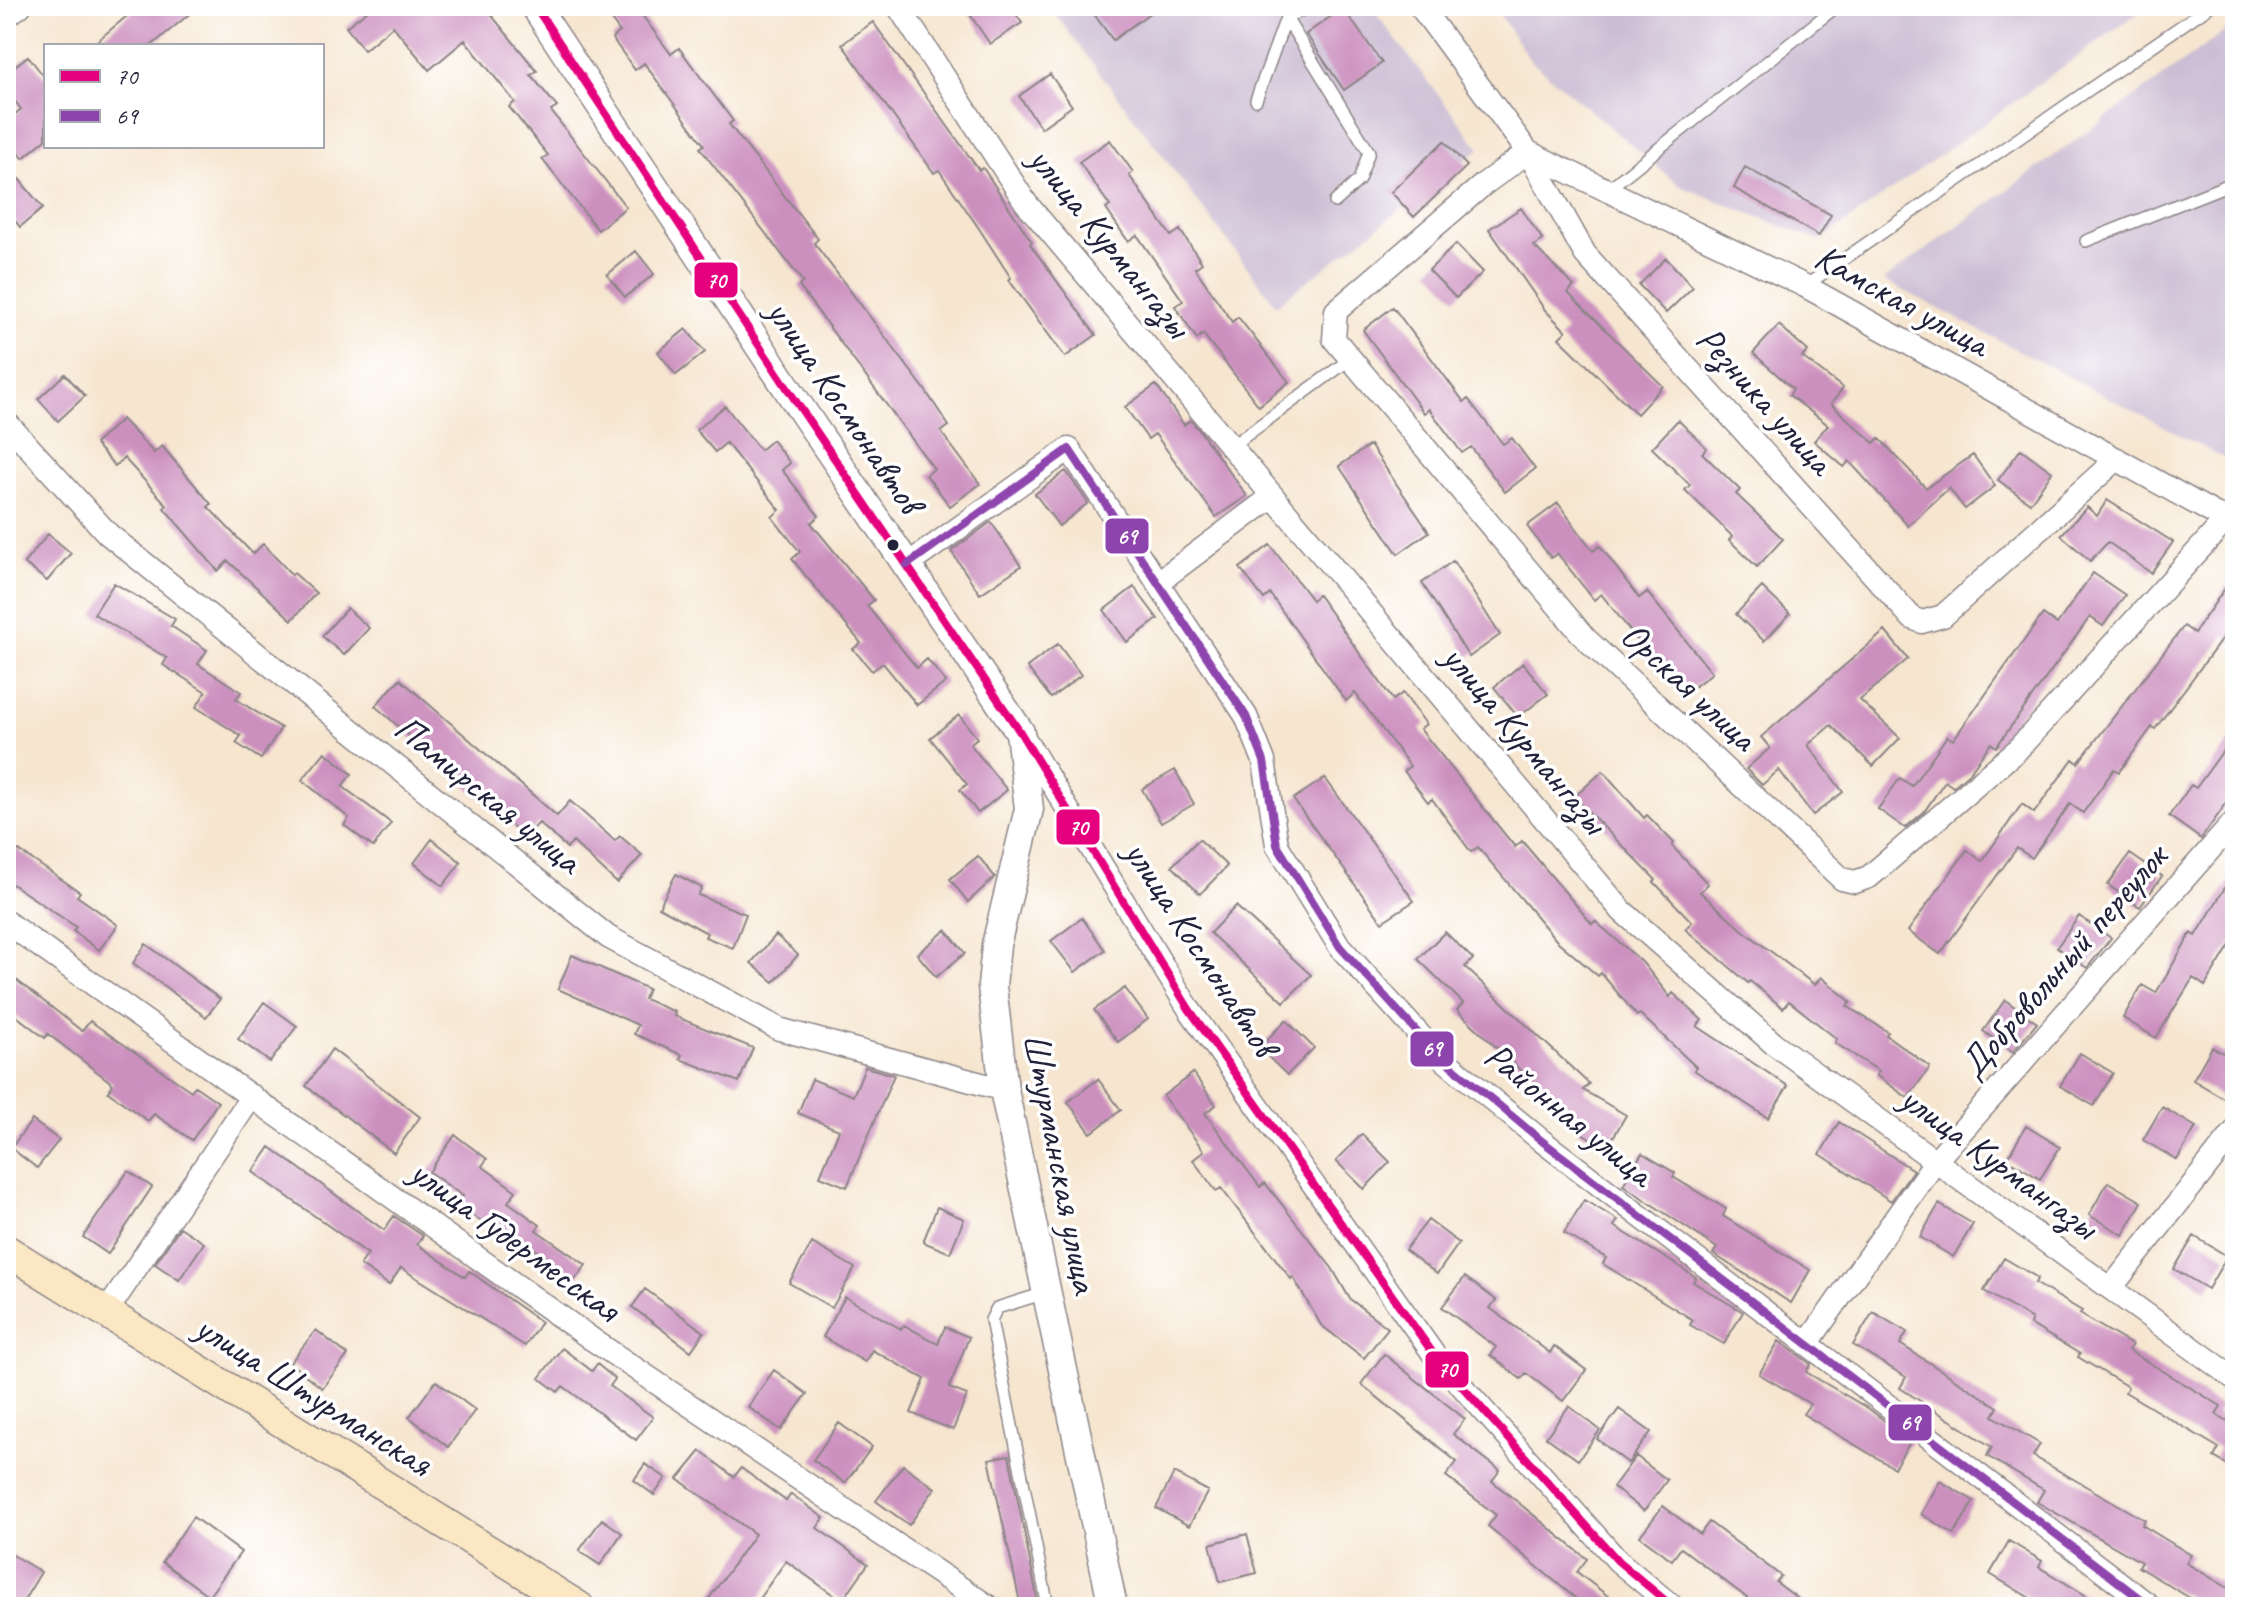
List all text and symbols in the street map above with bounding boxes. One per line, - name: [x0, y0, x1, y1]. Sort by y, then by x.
- legend: [44, 44, 324, 148]
- text: 70: [116, 61, 140, 91]
- text: 69: [116, 101, 140, 131]
- street label: улица Курмангазы: [1017, 135, 1203, 349]
- street label: Камская улица: [1807, 233, 2000, 369]
- line badge: 70: [693, 261, 739, 299]
- text: 70: [706, 267, 728, 295]
- street label: улица Космонавтов: [755, 289, 937, 527]
- street label: Резника улица: [1686, 316, 1846, 486]
- line badge: 69: [1104, 517, 1150, 555]
- text: 69: [1117, 523, 1139, 551]
- unlabelled marker: [885, 537, 901, 553]
- street label: Орская улица: [1611, 611, 1769, 763]
- street label: улица Курмангазы: [1431, 633, 1620, 845]
- street label: Памирская улица: [385, 704, 593, 885]
- line badge: 70: [1055, 808, 1101, 846]
- text: 70: [1068, 814, 1090, 842]
- street label: улица Космонавтов: [1113, 830, 1291, 1069]
- street label: Добровольный переулок: [1949, 831, 2180, 1088]
- street label: Штурманская улица: [1013, 1029, 1110, 1299]
- line badge: 69: [1409, 1030, 1455, 1068]
- street label: Районная улица: [1475, 1032, 1665, 1198]
- text: 69: [1422, 1035, 1444, 1063]
- street label: улица Курмангазы: [1890, 1073, 2109, 1251]
- street label: улица Гудермесская: [399, 1147, 632, 1334]
- street label: улица Штурманская: [185, 1302, 442, 1487]
- line badge: 70: [1424, 1350, 1470, 1389]
- text: 70: [1437, 1356, 1459, 1384]
- line badge: 69: [1887, 1403, 1933, 1442]
- text: 69: [1900, 1409, 1922, 1437]

